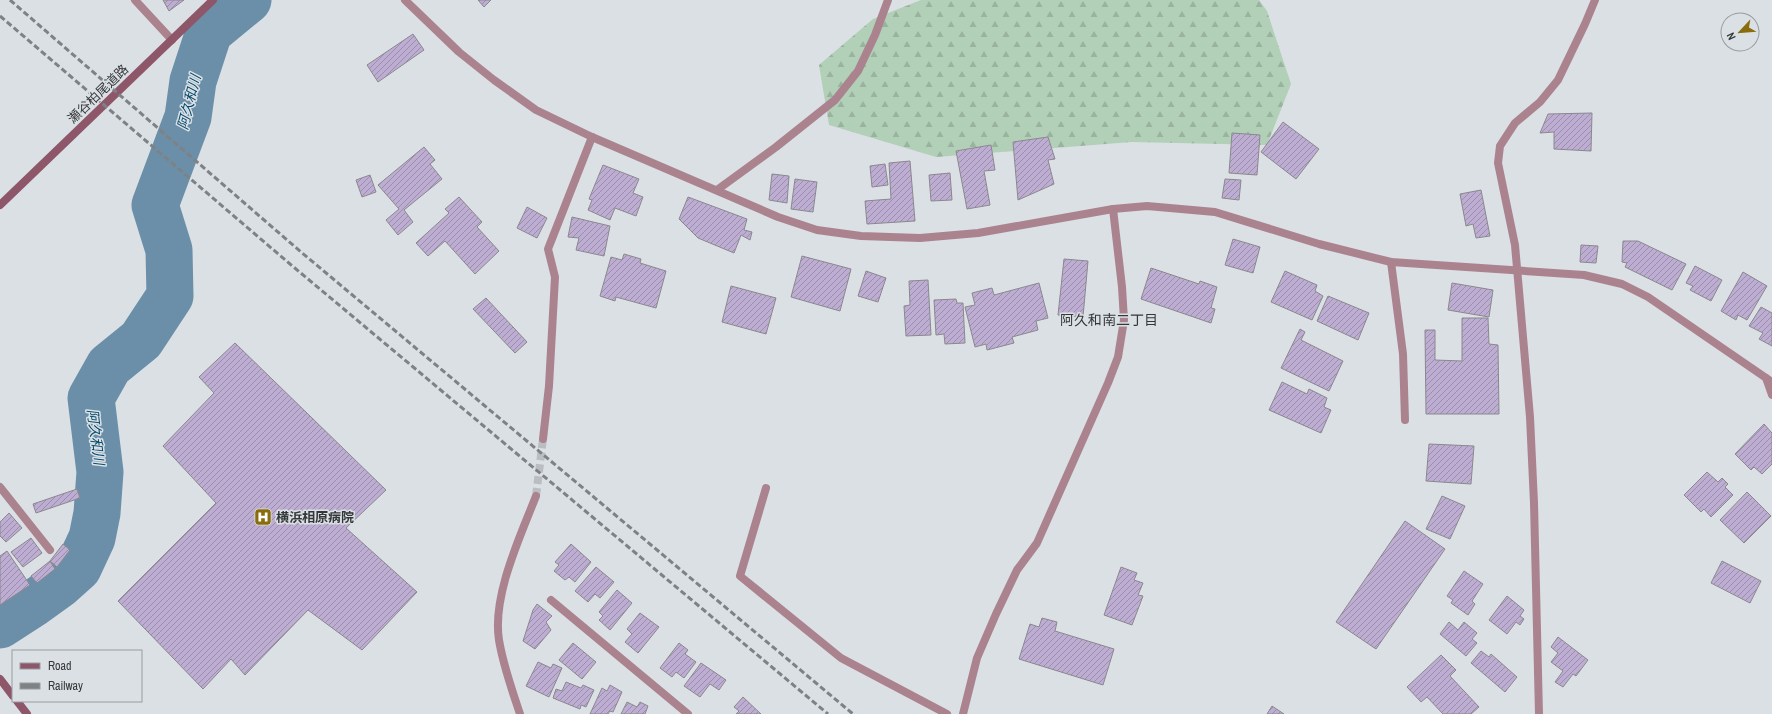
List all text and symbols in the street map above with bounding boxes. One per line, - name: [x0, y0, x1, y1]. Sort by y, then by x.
- north arrow: [1720, 12, 1760, 52]
- text: N: [1723, 30, 1739, 42]
- street label: 瀬谷柏尾道路: [64, 61, 132, 127]
- water label: 阿久和川: [173, 71, 205, 131]
- district label: 阿久和南二丁目: [1060, 311, 1158, 329]
- water label: 阿久和川: [84, 408, 109, 468]
- hospital icon: 横浜相原病院: [253, 507, 273, 527]
- place label: 横浜相原病院: [276, 509, 354, 526]
- legend: [12, 650, 142, 702]
- text: Road: [48, 658, 72, 674]
- text: Railway: [48, 678, 83, 694]

